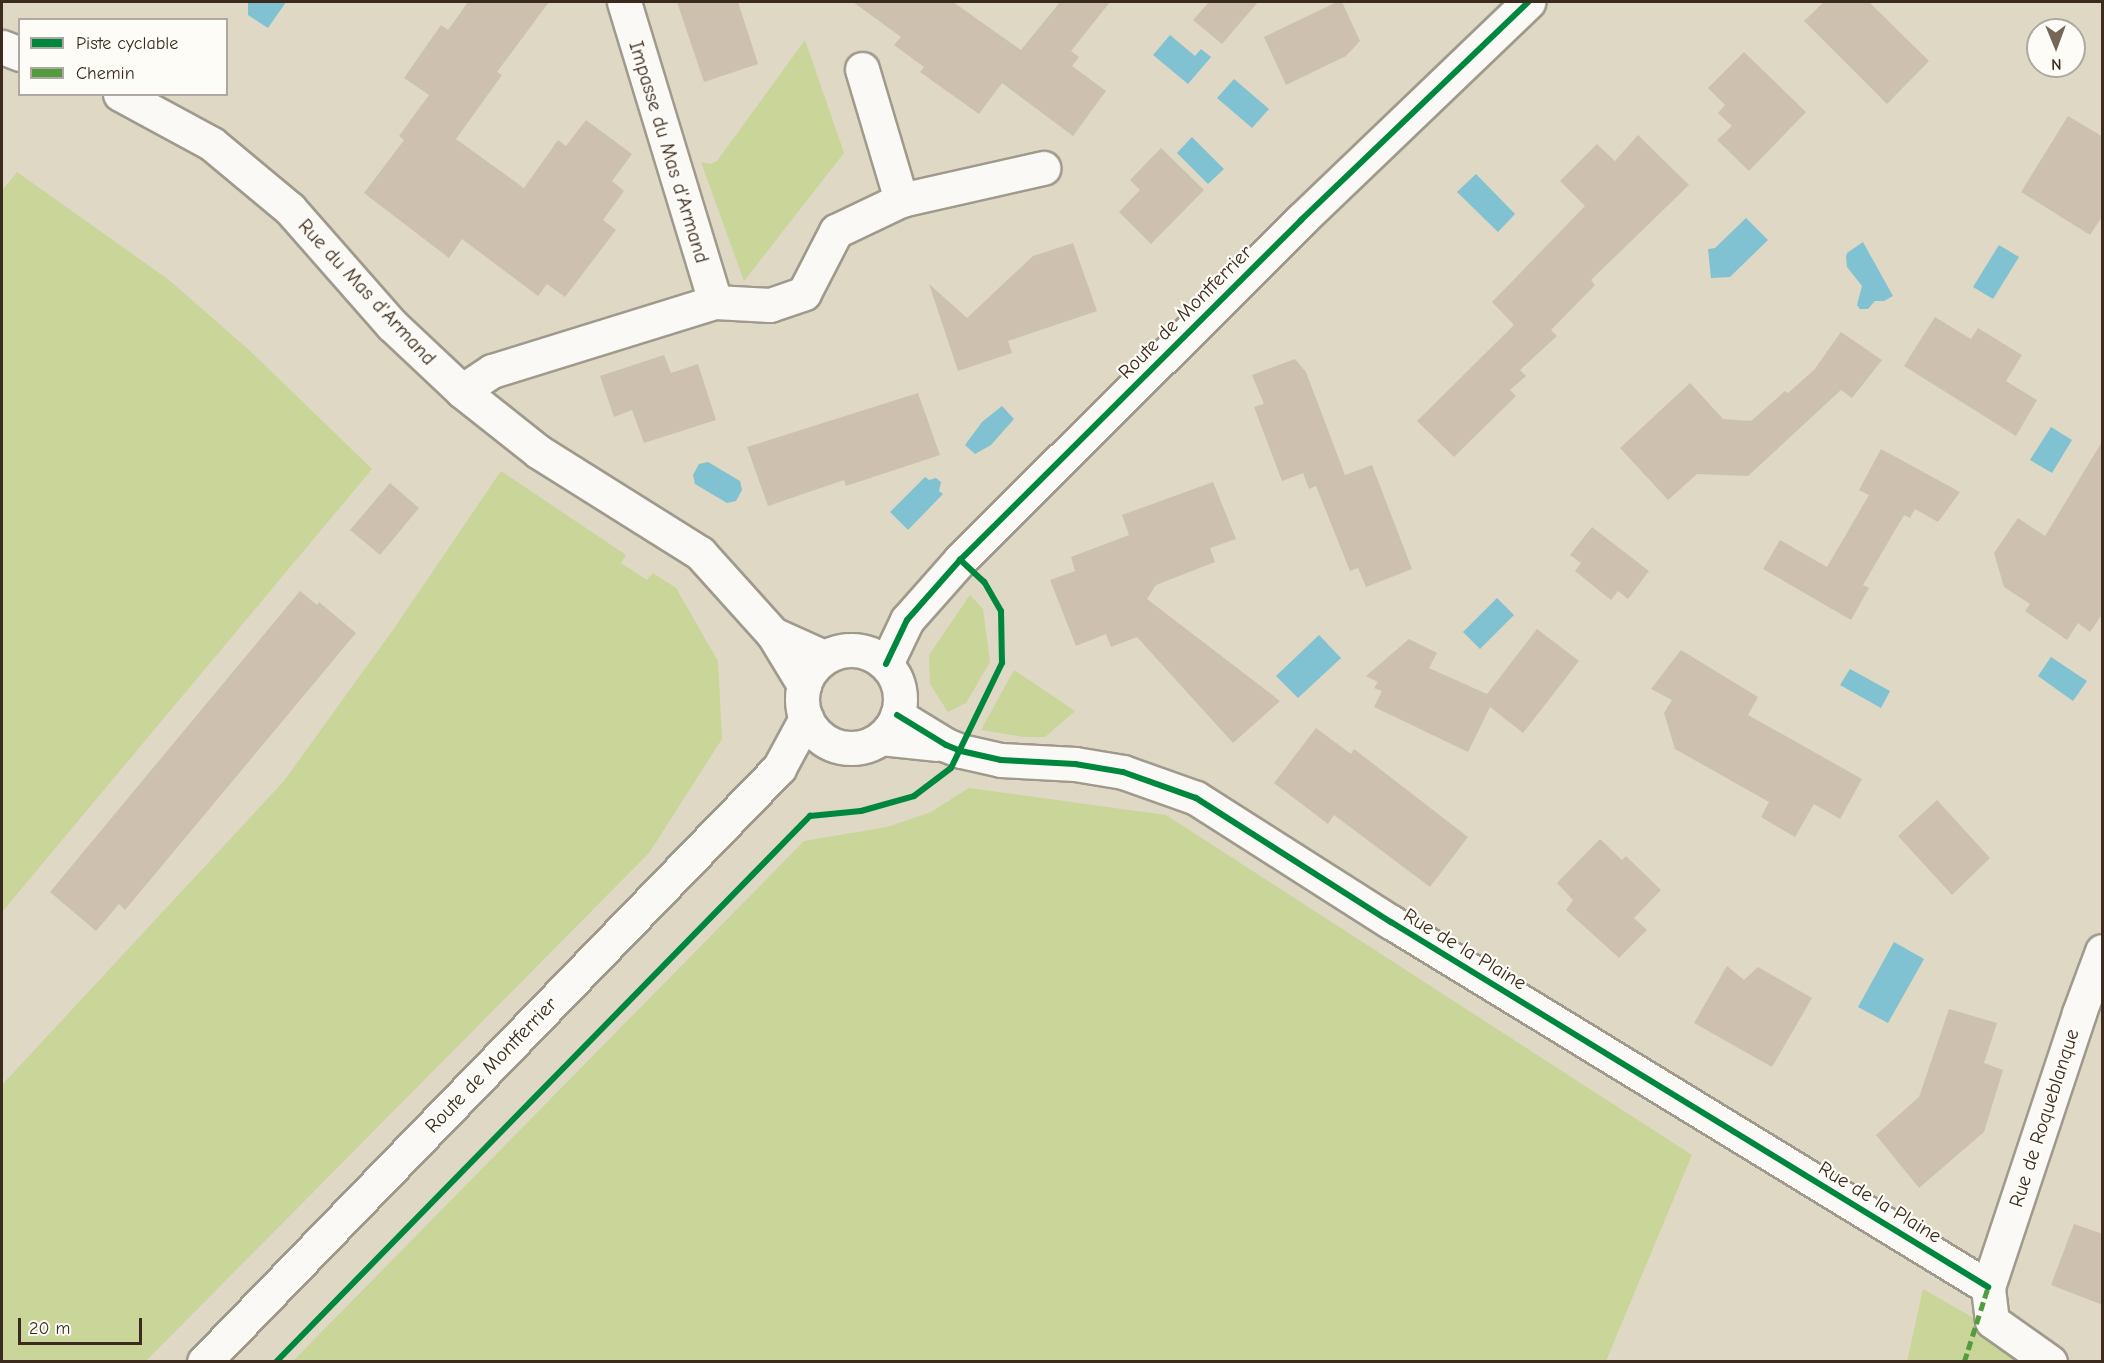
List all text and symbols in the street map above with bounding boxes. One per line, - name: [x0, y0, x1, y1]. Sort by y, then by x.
- legend: [18, 18, 228, 96]
- north arrow: [2026, 18, 2086, 78]
- text: Piste cyclable: [76, 33, 178, 54]
- street label: Impasse du Mas d'Armand: [624, 38, 714, 266]
- text: N: [2051, 55, 2062, 73]
- text: Chemin: [76, 63, 135, 84]
- street label: Rue du Mas d'Armand: [293, 214, 441, 370]
- street label: Route de Montferrier: [1113, 240, 1257, 384]
- street label: Rue de la Plaine: [1399, 903, 1531, 995]
- street label: Route de Montferrier: [420, 992, 562, 1138]
- street label: Rue de Roqueblanque: [2004, 1026, 2084, 1210]
- street label: Rue de la Plaine: [1814, 1156, 1946, 1248]
- scale bar: [21, 1306, 146, 1344]
- text: 20 m: [29, 1318, 70, 1339]

